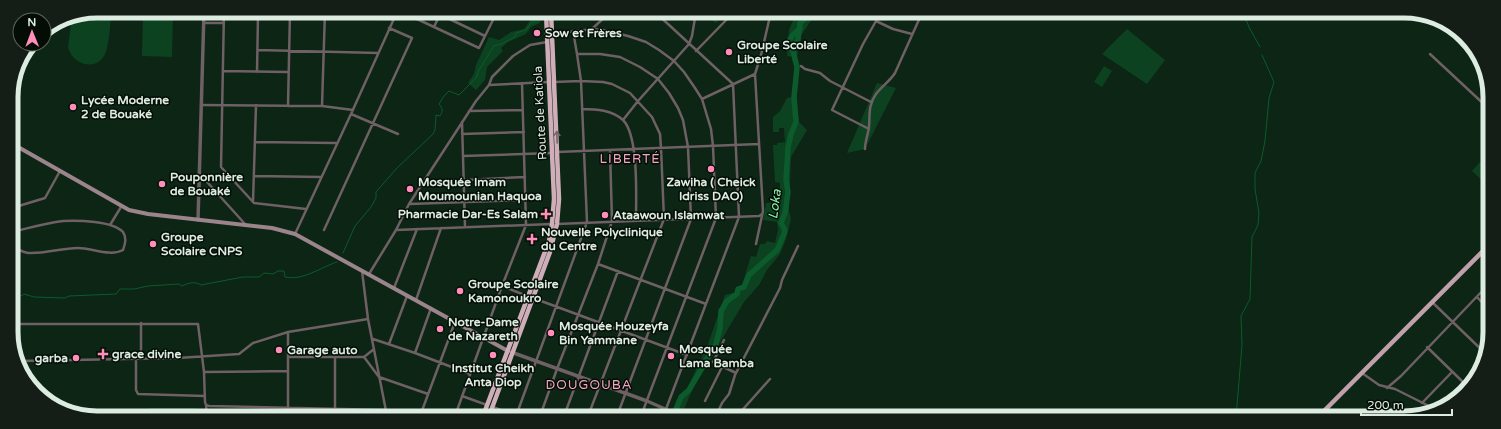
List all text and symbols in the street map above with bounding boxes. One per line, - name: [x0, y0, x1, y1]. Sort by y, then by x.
- north arrow: [12, 12, 52, 52]
- text: N: [27, 16, 36, 29]
- place label: Sow et Frères: [545, 26, 622, 40]
- marker: Sow et Frères: [532, 28, 542, 38]
- place label: Groupe Scolaire Liberté: [737, 38, 828, 66]
- marker: Groupe Scolaire Liberté: [724, 47, 734, 57]
- street label: Route de Katiola: [531, 66, 549, 160]
- place label: Lycée Moderne 2 de Bouaké: [81, 93, 169, 121]
- marker: Lycée Moderne 2 de Bouaké: [68, 102, 78, 112]
- one-way arrow: [553, 131, 560, 144]
- district label: LIBERTÉ: [600, 151, 660, 167]
- marker: Zawiha ( Cheick Idriss DAO): [706, 164, 716, 174]
- place label: Pouponnière de Bouaké: [170, 170, 243, 198]
- place label: Mosquée Imam Moumounian Haquoa: [418, 175, 542, 204]
- place label: Zawiha ( Cheick Idriss DAO): [666, 175, 756, 203]
- marker: Pouponnière de Bouaké: [157, 179, 167, 189]
- marker: Mosquée Imam Moumounian Haquoa: [405, 184, 415, 194]
- water label: Loka: [765, 188, 785, 220]
- place label: Pharmacie Dar-Es Salam: [398, 207, 538, 221]
- place label: Ataawoun Islamwat: [613, 208, 725, 222]
- marker: Pharmacie Dar-Es Salam: [541, 209, 551, 219]
- marker: Ataawoun Islamwat: [600, 210, 610, 220]
- place label: Nouvelle Polyclinique du Centre: [541, 225, 663, 253]
- place label: Groupe Scolaire CNPS: [161, 230, 243, 258]
- marker: Nouvelle Polyclinique du Centre: [526, 233, 538, 245]
- marker: Groupe Scolaire CNPS: [148, 239, 158, 249]
- place label: Groupe Scolaire Kamonoukro: [468, 277, 559, 305]
- marker: Groupe Scolaire Kamonoukro: [455, 286, 465, 296]
- place label: Notre-Dame de Nazareth: [448, 315, 519, 343]
- place label: Mosquée Houzeyfa Bin Yammane: [559, 319, 669, 347]
- marker: Notre-Dame de Nazareth: [435, 324, 445, 334]
- marker: Mosquée Houzeyfa Bin Yammane: [546, 328, 556, 338]
- place label: Mosquée Lama Bamba: [679, 342, 754, 370]
- place label: Garage auto: [287, 343, 357, 358]
- marker: Garage auto: [274, 345, 284, 355]
- place label: grace divine: [112, 347, 181, 362]
- marker: grace divine: [97, 348, 109, 360]
- marker: Institut Cheikh Anta Diop: [488, 350, 498, 360]
- place label: garba: [35, 351, 68, 366]
- marker: Mosquée Lama Bamba: [666, 351, 676, 361]
- marker: garba: [71, 353, 81, 363]
- place label: Institut Cheikh Anta Diop: [452, 361, 534, 390]
- district label: DOUGOUBA: [545, 377, 633, 393]
- scale bar: [1361, 391, 1452, 417]
- text: 200 m: [1367, 398, 1404, 412]

